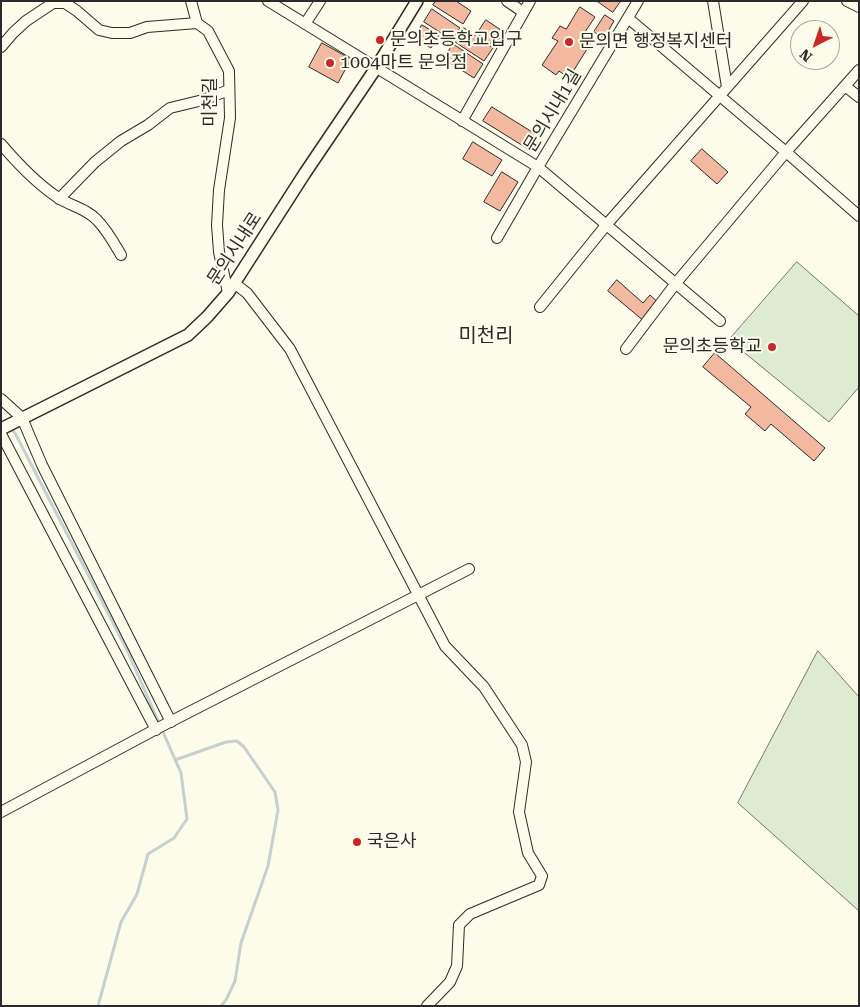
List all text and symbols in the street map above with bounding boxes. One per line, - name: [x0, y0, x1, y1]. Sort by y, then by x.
- north arrow: [790, 20, 840, 70]
- place label: 문의초등학교입구: [390, 29, 522, 51]
- place label: 문의면 행정복지센터: [579, 31, 733, 53]
- marker: 문의초등학교입구: [374, 34, 386, 46]
- marker: 문의면 행정복지센터: [563, 36, 575, 48]
- text: N: [796, 46, 815, 65]
- place label: 1004마트 문의점: [340, 52, 468, 74]
- marker: 1004마트 문의점: [324, 57, 336, 69]
- street label: 문의시내1길: [520, 66, 586, 156]
- street label: 미천길: [200, 77, 222, 127]
- street label: 문의시내로: [203, 208, 267, 290]
- district label: 미천리: [458, 324, 514, 348]
- place label: 문의초등학교: [663, 336, 762, 358]
- marker: 문의초등학교: [766, 341, 778, 353]
- place label: 국은사: [367, 831, 417, 853]
- marker: 국은사: [351, 836, 363, 848]

